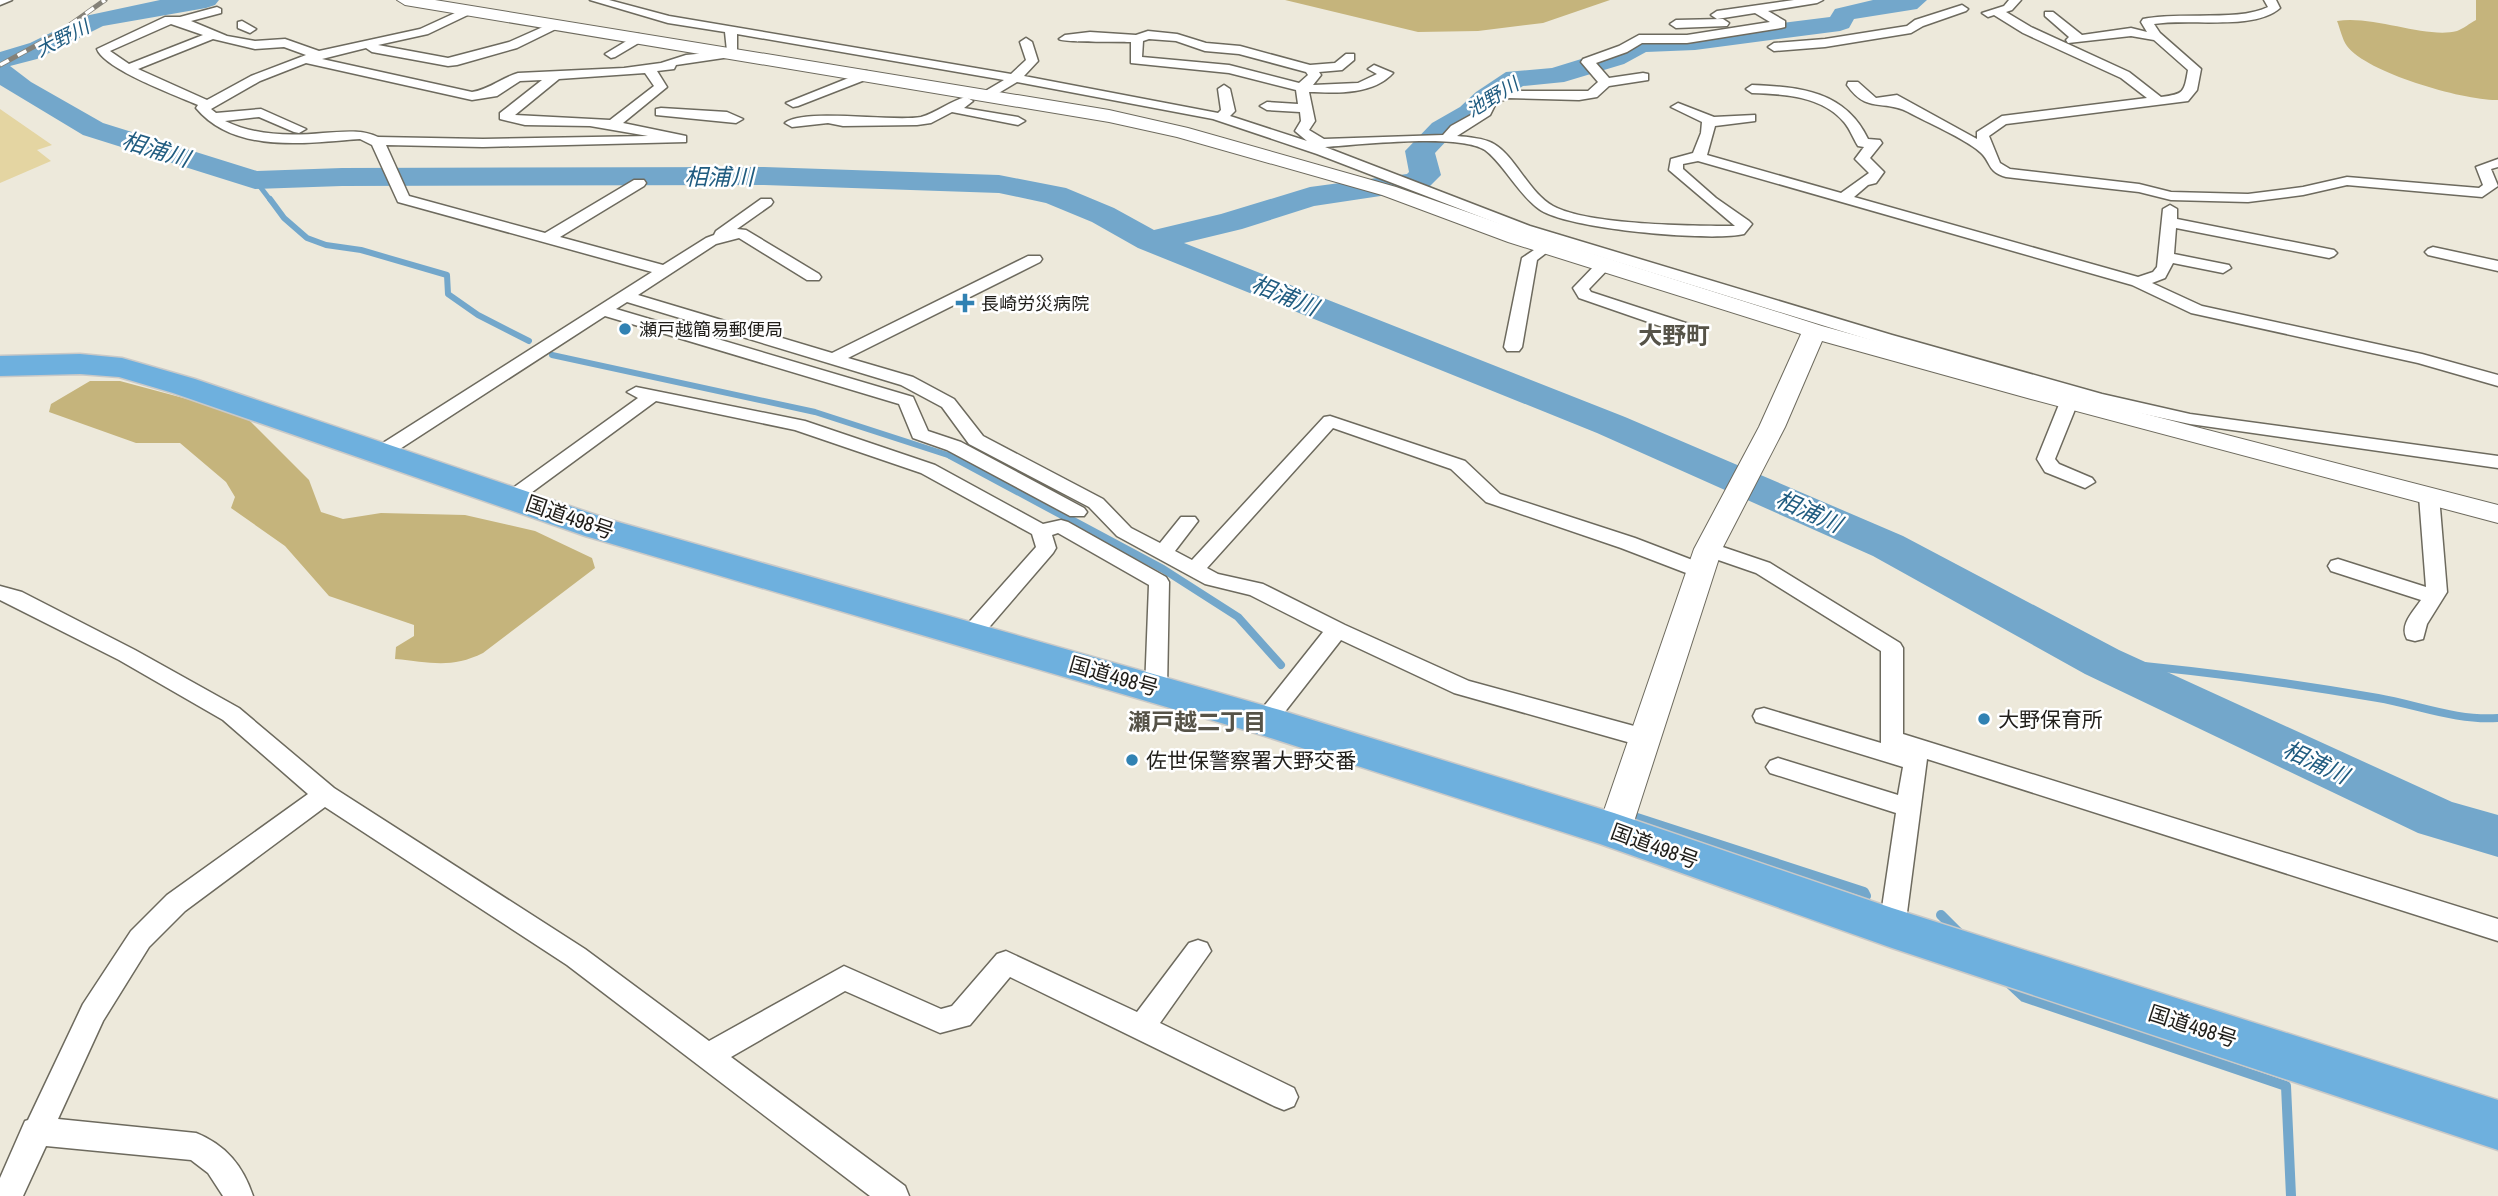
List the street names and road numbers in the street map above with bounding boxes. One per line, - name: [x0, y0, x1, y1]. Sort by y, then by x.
- street label: 国道498号: [522, 488, 618, 546]
- street label: 国道498号: [1066, 649, 1162, 703]
- street label: 国道498号: [1607, 817, 1703, 875]
- street label: 国道498号: [2145, 998, 2241, 1054]

